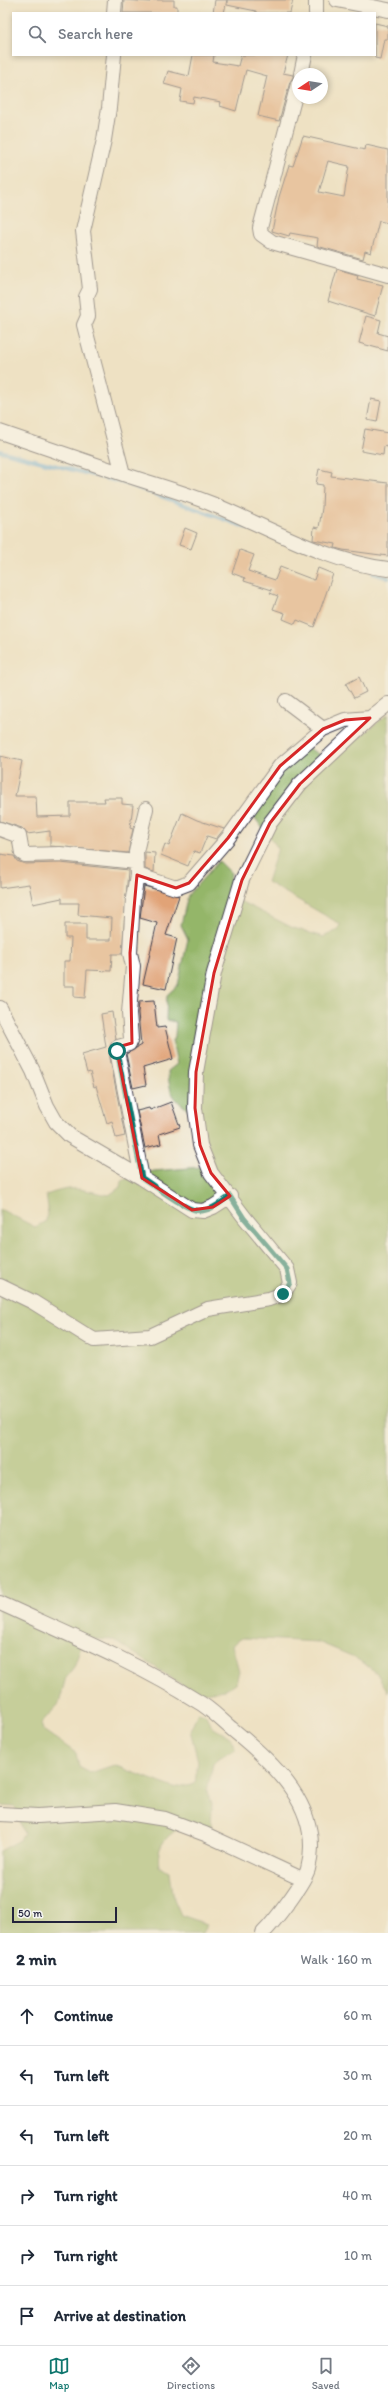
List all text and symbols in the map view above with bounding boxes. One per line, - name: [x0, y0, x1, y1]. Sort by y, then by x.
- search box: [12, 12, 376, 56]
- icon: search: [26, 23, 48, 45]
- text: Search here: [58, 25, 133, 43]
- north arrow: [292, 68, 328, 104]
- route start: [108, 1042, 126, 1060]
- route end: [274, 1285, 292, 1303]
- scale bar: [12, 1905, 117, 1924]
- text: 50 m: [18, 1907, 42, 1920]
- text: 2 min: [16, 1949, 56, 1969]
- text: Walk · 160 m: [301, 1952, 372, 1967]
- icon: ahead: [16, 2005, 38, 2027]
- text: Continue: [54, 2007, 113, 2025]
- text: 60 m: [343, 2008, 372, 2023]
- icon: left: [16, 2065, 38, 2087]
- text: Turn left: [54, 2067, 109, 2085]
- text: 30 m: [343, 2068, 372, 2083]
- icon: left: [16, 2125, 38, 2147]
- text: Turn left: [54, 2127, 109, 2145]
- text: 20 m: [343, 2128, 372, 2143]
- icon: right: [16, 2185, 38, 2207]
- text: Turn right: [54, 2187, 118, 2205]
- text: 40 m: [342, 2188, 372, 2203]
- icon: right: [16, 2245, 38, 2267]
- text: Turn right: [54, 2247, 118, 2265]
- text: 10 m: [344, 2248, 372, 2263]
- icon: arrive: [16, 2305, 38, 2327]
- text: Arrive at destination: [54, 2307, 186, 2325]
- tab: Map: [48, 2355, 70, 2392]
- tab: Directions: [167, 2355, 215, 2392]
- tab: Saved: [312, 2355, 340, 2392]

